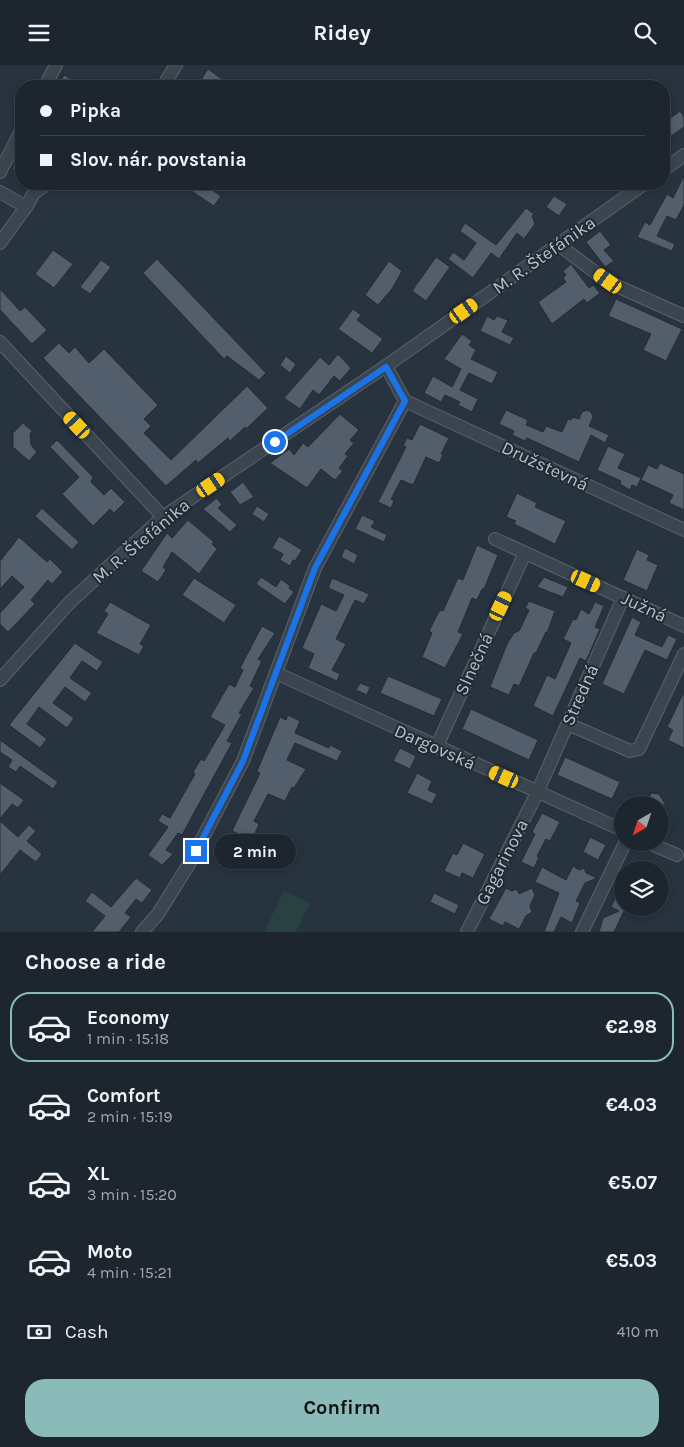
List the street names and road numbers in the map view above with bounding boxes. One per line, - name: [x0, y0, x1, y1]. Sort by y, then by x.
- street label: M. R. Štefánika: [488, 211, 600, 299]
- street label: Družstevná: [498, 436, 592, 496]
- street label: M. R. Štefánika: [88, 494, 194, 588]
- street label: Južná: [618, 587, 670, 627]
- street label: Slnečná: [450, 629, 498, 699]
- street label: Stredná: [557, 661, 603, 729]
- street label: Dargovská: [391, 719, 479, 775]
- street label: Gagarinova: [471, 816, 533, 908]

